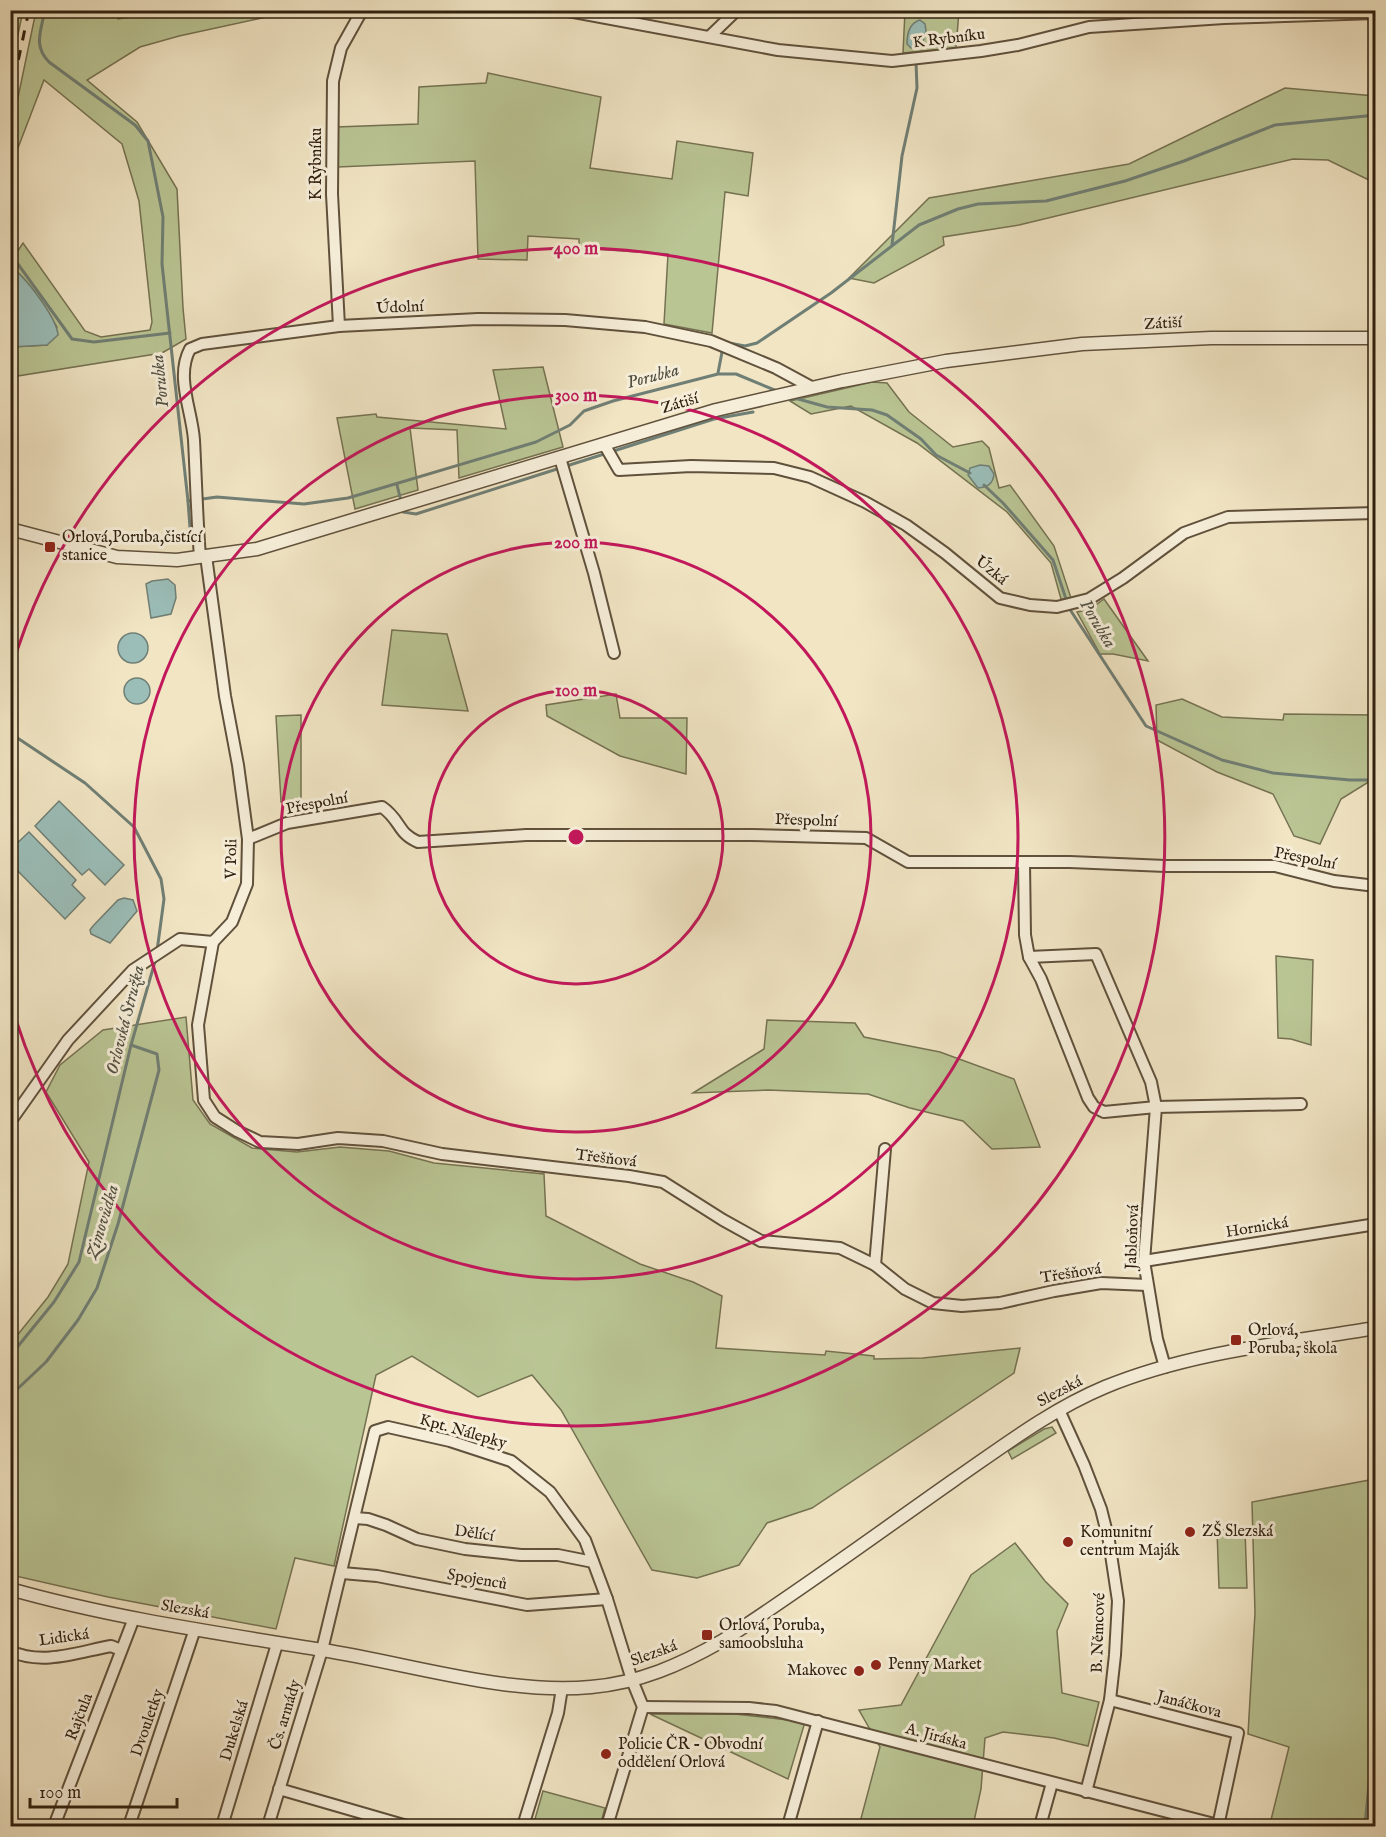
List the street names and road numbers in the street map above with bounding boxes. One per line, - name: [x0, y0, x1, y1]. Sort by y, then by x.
- street label: K Rybníku: [912, 25, 986, 53]
- street label: K Rybníku: [307, 128, 327, 200]
- street label: Údolní: [376, 296, 426, 319]
- street label: Zátiší: [1144, 313, 1184, 335]
- street label: Zátiší: [659, 388, 703, 419]
- street label: Úzká: [971, 551, 1012, 590]
- street label: Přespolní: [284, 788, 351, 820]
- street label: Přespolní: [774, 810, 839, 832]
- street label: V Poli: [222, 839, 242, 880]
- street label: Přespolní: [1272, 843, 1339, 875]
- street label: Třešňová: [574, 1145, 638, 1173]
- street label: Jabloňová: [1122, 1204, 1144, 1272]
- street label: Hornická: [1224, 1213, 1290, 1243]
- street label: Třešňová: [1039, 1259, 1103, 1289]
- street label: Slezská: [1034, 1372, 1086, 1412]
- street label: Kpt. Nálepky: [417, 1410, 509, 1454]
- street label: Dělící: [453, 1521, 497, 1547]
- street label: Spojenců: [446, 1565, 508, 1595]
- street label: B. Němcové: [1088, 1593, 1110, 1673]
- street label: Slezská: [159, 1596, 211, 1624]
- street label: Lidická: [38, 1625, 91, 1651]
- street label: Slezská: [628, 1636, 680, 1672]
- street label: Čs. armády: [264, 1677, 306, 1753]
- street label: Dvouletky: [127, 1686, 169, 1759]
- street label: Janáčkova: [1153, 1686, 1224, 1723]
- street label: Rajčula: [62, 1690, 98, 1744]
- street label: Dukelská: [216, 1698, 254, 1764]
- street label: A. Jiráska: [902, 1719, 969, 1755]

